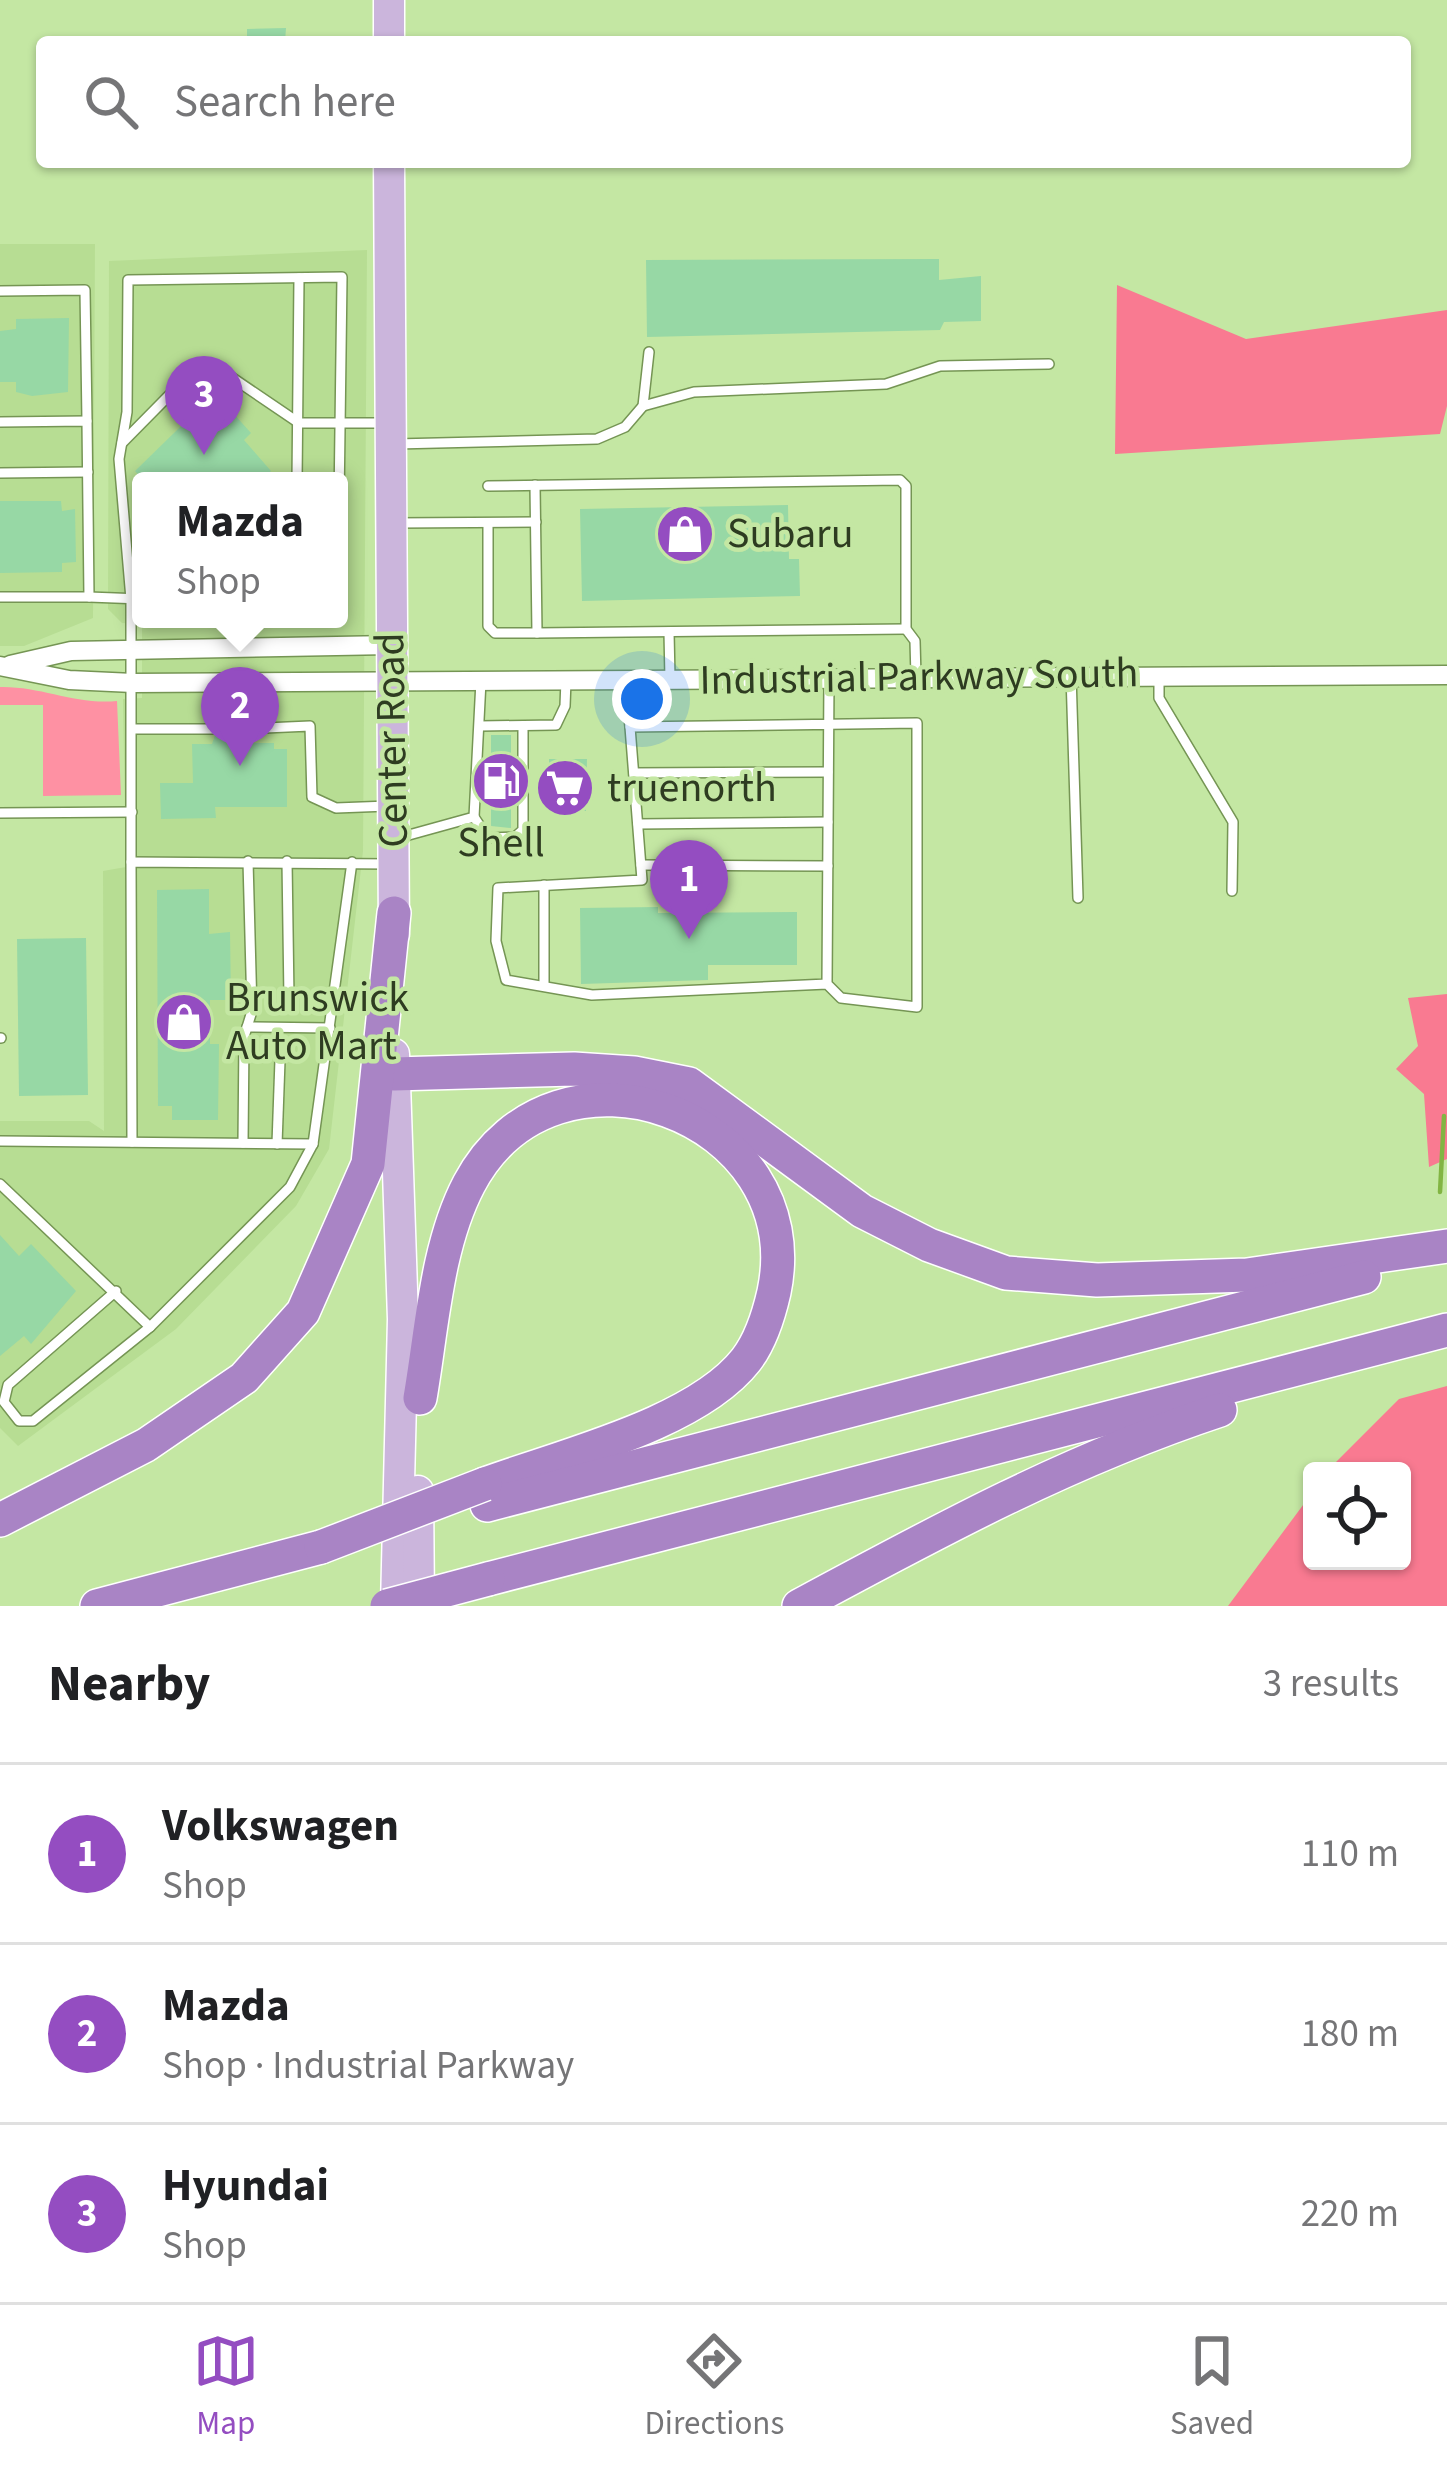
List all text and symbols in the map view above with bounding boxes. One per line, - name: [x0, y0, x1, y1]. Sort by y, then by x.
- search box: [36, 36, 1411, 168]
- icon: search: [78, 69, 144, 135]
- text: Search here: [174, 70, 396, 134]
- pin: 3: [165, 356, 243, 455]
- popup: [132, 472, 348, 628]
- text: Mazda: [176, 490, 304, 554]
- shop icon: Subaru: [654, 503, 716, 565]
- place label: Subaru: [727, 504, 854, 564]
- text: Shop: [176, 554, 261, 610]
- street label: Center Road: [360, 632, 424, 848]
- street label: Industrial Parkway South: [699, 643, 1139, 711]
- pin: 2: [201, 667, 279, 766]
- your location: [612, 669, 672, 729]
- fuel station icon: Shell: [470, 750, 532, 812]
- supermarket icon: truenorth: [534, 757, 596, 819]
- place label: truenorth: [607, 758, 777, 818]
- place label: Shell: [457, 813, 545, 873]
- pin: 1: [650, 840, 728, 939]
- place label: Brunswick Auto Mart: [226, 968, 409, 1076]
- shop icon: Brunswick Auto Mart: [153, 991, 215, 1053]
- map controls: [1303, 1462, 1411, 1570]
- button: locate: [1303, 1462, 1411, 1570]
- text: Nearby: [48, 1648, 210, 1720]
- text: 3 results: [1263, 1656, 1399, 1712]
- text: Volkswagen: [162, 1794, 399, 1858]
- text: 1: [77, 1826, 97, 1882]
- text: 110 m: [1301, 1826, 1399, 1882]
- text: Shop: [162, 1858, 247, 1914]
- text: Mazda: [162, 1974, 290, 2038]
- text: 2: [77, 2006, 97, 2062]
- text: 180 m: [1301, 2006, 1399, 2062]
- text: Shop · Industrial Parkway: [162, 2038, 574, 2094]
- text: Hyundai: [162, 2154, 329, 2218]
- text: 3: [77, 2186, 97, 2242]
- text: 220 m: [1301, 2186, 1399, 2242]
- text: Shop: [162, 2218, 247, 2274]
- tab: Map: [193, 2328, 259, 2447]
- tab: Directions: [645, 2328, 784, 2447]
- tab: Saved: [1170, 2328, 1254, 2447]

